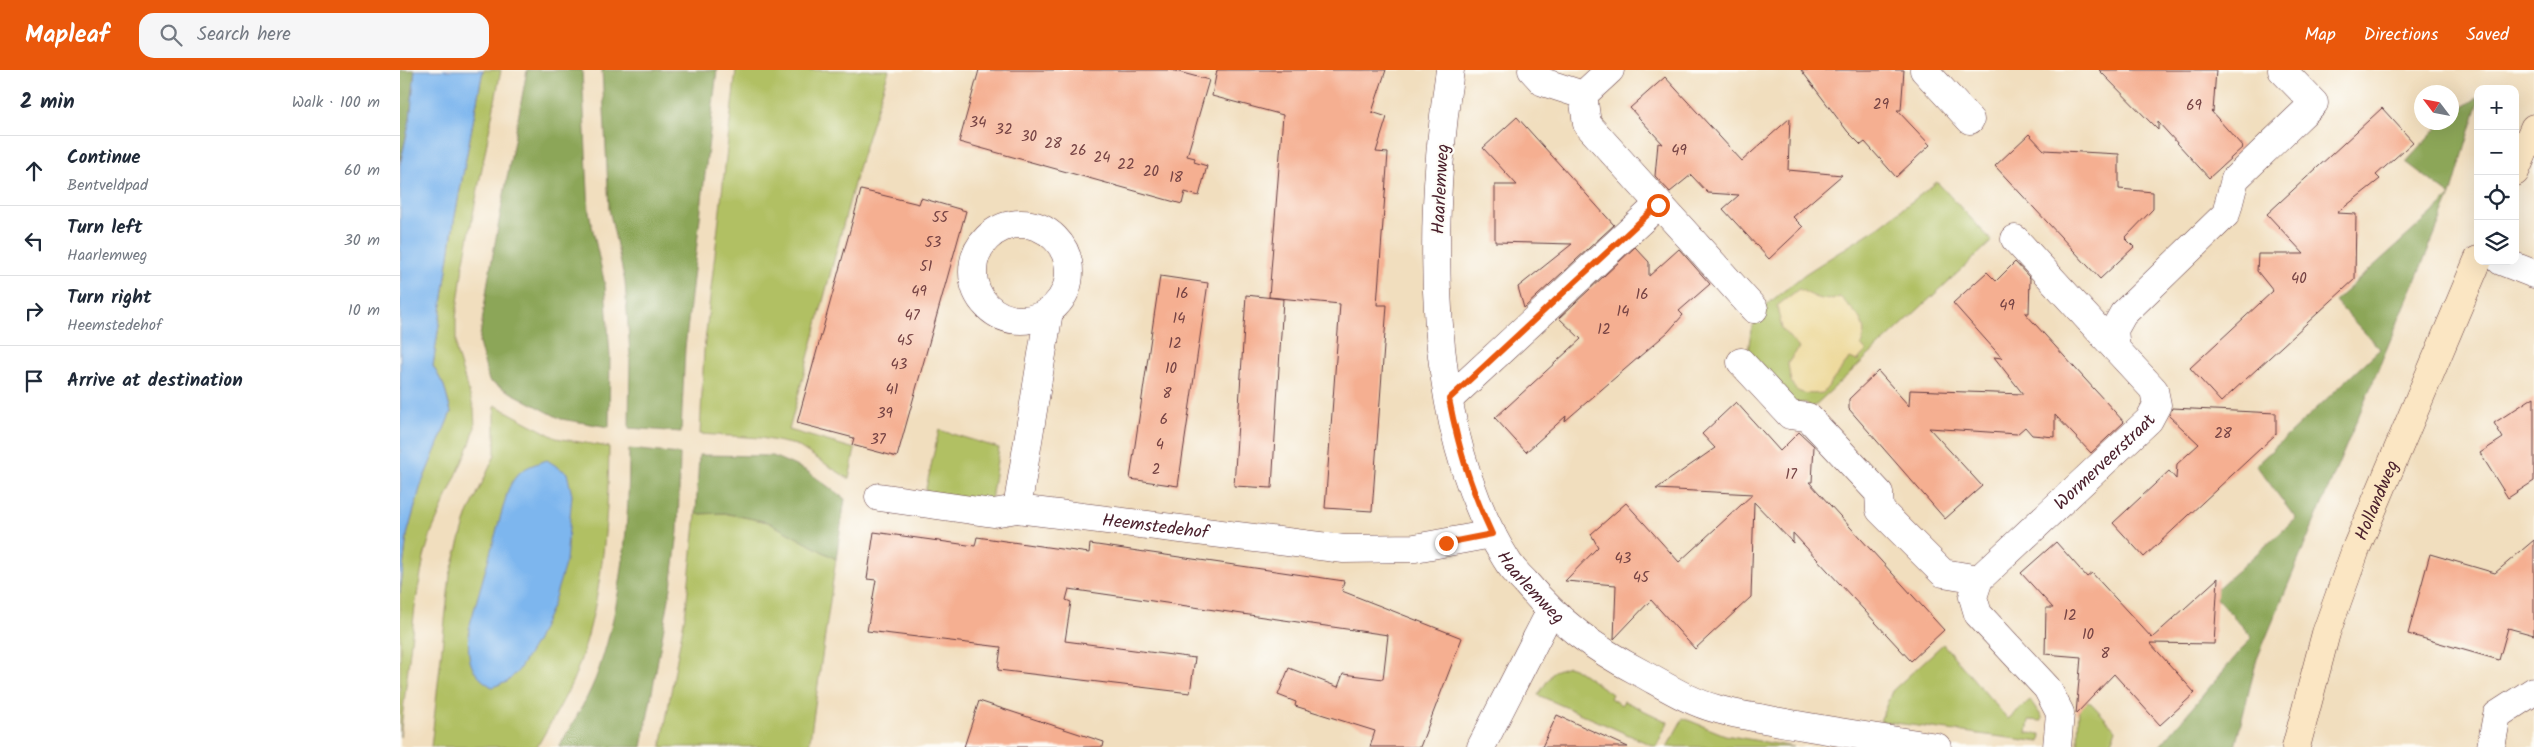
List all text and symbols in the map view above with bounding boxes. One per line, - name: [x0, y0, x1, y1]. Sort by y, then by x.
- search box: [139, 13, 489, 58]
- text: Mapleaf: [25, 16, 109, 55]
- text: Search here: [197, 20, 291, 50]
- icon: search: [157, 21, 185, 49]
- text: Map: [2304, 21, 2336, 50]
- text: Directions: [2364, 21, 2438, 50]
- text: Saved: [2466, 21, 2509, 50]
- north arrow: [2414, 85, 2459, 130]
- map controls: [2474, 85, 2519, 265]
- button: +: [2474, 85, 2519, 130]
- text: 2 min: [20, 86, 75, 119]
- text: Walk · 100 m: [292, 90, 380, 115]
- house number: 29: [1873, 93, 1890, 117]
- house number: 69: [2186, 94, 2203, 118]
- house number: 34: [970, 111, 986, 135]
- house number: 32: [995, 118, 1013, 142]
- house number: 30: [1021, 125, 1038, 149]
- button: −: [2474, 130, 2519, 175]
- house number: 28: [1044, 132, 1063, 156]
- house number: 26: [1069, 139, 1087, 163]
- house number: 49: [1671, 139, 1687, 163]
- text: Continue: [67, 143, 140, 173]
- street label: Haarlemweg: [1425, 143, 1458, 235]
- house number: 24: [1094, 146, 1110, 170]
- house number: 22: [1117, 153, 1135, 177]
- icon: ahead: [20, 157, 48, 185]
- text: 60 m: [344, 158, 380, 183]
- house number: 20: [1143, 160, 1160, 184]
- house number: 18: [1169, 166, 1184, 190]
- text: Bentveldpad: [67, 173, 148, 198]
- button: locate: [2474, 175, 2519, 220]
- route start: [1647, 194, 1670, 217]
- house number: 55: [932, 206, 949, 230]
- text: Turn left: [67, 213, 142, 243]
- button: layers: [2474, 220, 2519, 265]
- icon: left: [20, 227, 48, 255]
- text: 30 m: [344, 228, 380, 253]
- house number: 53: [925, 231, 942, 255]
- text: Haarlemweg: [67, 243, 147, 268]
- house number: 51: [920, 255, 933, 279]
- house number: 40: [2291, 267, 2307, 291]
- house number: 49: [911, 280, 927, 304]
- house number: 16: [1175, 282, 1189, 306]
- text: Turn right: [67, 283, 152, 313]
- house number: 16: [1635, 283, 1649, 307]
- house number: 49: [1999, 294, 2015, 318]
- icon: right: [20, 297, 48, 325]
- text: 10 m: [348, 298, 380, 323]
- house number: 14: [1617, 300, 1629, 324]
- house number: 47: [904, 304, 921, 328]
- house number: 14: [1173, 307, 1185, 331]
- text: Heemstedehof: [67, 313, 162, 338]
- house number: 12: [1597, 318, 1611, 342]
- house number: 45: [897, 329, 914, 353]
- house number: 12: [1168, 332, 1182, 356]
- house number: 43: [891, 353, 908, 377]
- house number: 10: [1165, 357, 1178, 381]
- text: Arrive at destination: [67, 366, 243, 396]
- icon: arrive: [20, 367, 48, 395]
- house number: 41: [886, 378, 899, 402]
- house number: 8: [1162, 382, 1172, 406]
- house number: 39: [877, 402, 894, 426]
- house number: 6: [1160, 408, 1168, 432]
- street label: Wormerveerstraat: [2048, 409, 2166, 518]
- house number: 28: [2214, 422, 2233, 446]
- house number: 37: [870, 428, 887, 452]
- house number: 4: [1156, 433, 1164, 457]
- street label: Hollandweg: [2348, 456, 2408, 546]
- house number: 2: [1152, 458, 1160, 482]
- house number: 17: [1785, 463, 1798, 487]
- street label: Heemstedehof: [1100, 507, 1212, 549]
- route end: [1435, 532, 1458, 555]
- street label: Haarlemweg: [1488, 546, 1571, 632]
- house number: 43: [1615, 547, 1632, 571]
- house number: 45: [1633, 566, 1650, 590]
- house number: 12: [2063, 604, 2077, 628]
- house number: 10: [2082, 623, 2095, 647]
- house number: 8: [2100, 642, 2110, 666]

